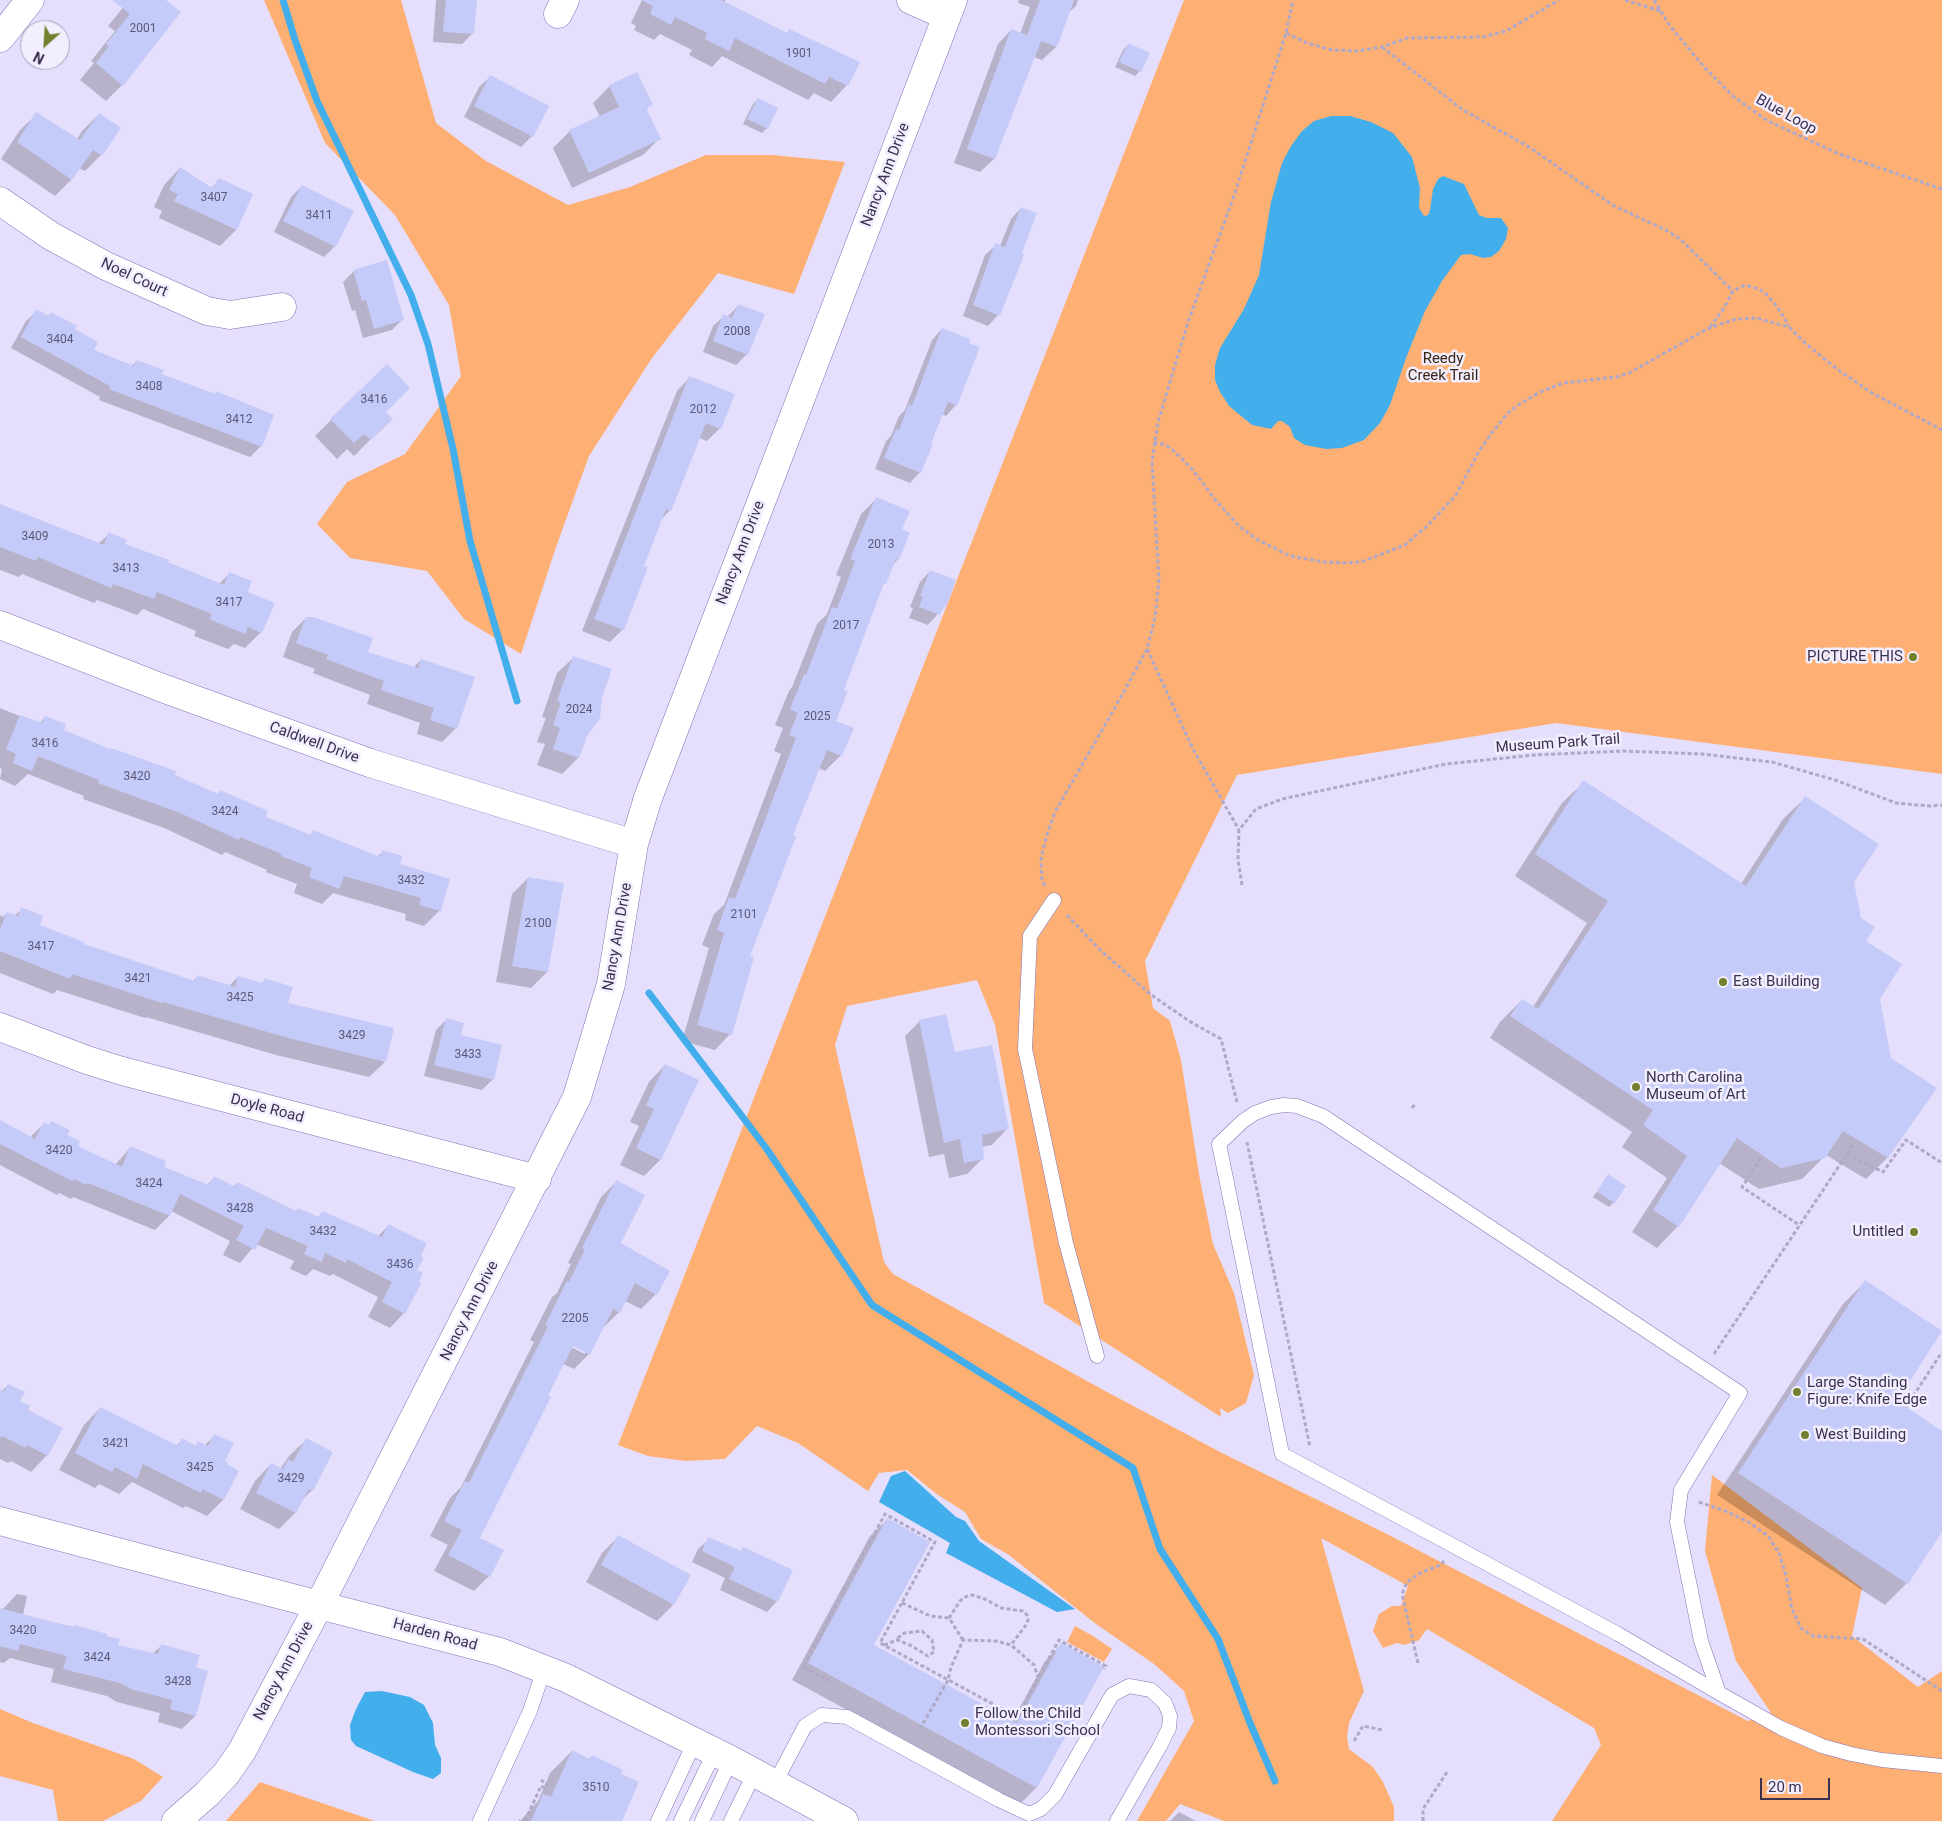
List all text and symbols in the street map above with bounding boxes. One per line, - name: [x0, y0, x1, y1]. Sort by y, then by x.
- north arrow: [20, 20, 70, 70]
- house number: 2001: [130, 22, 156, 36]
- house number: 1901: [786, 47, 812, 61]
- text: N: [31, 48, 47, 67]
- street label: Blue Loop: [1753, 91, 1819, 139]
- street label: Nancy Ann Drive: [858, 121, 914, 229]
- house number: 3407: [201, 191, 227, 205]
- house number: 3411: [306, 209, 332, 223]
- street label: Noel Court: [98, 255, 170, 301]
- house number: 2008: [724, 325, 750, 339]
- house number: 3404: [47, 333, 73, 347]
- park label: Reedy Creek Trail: [1408, 350, 1478, 385]
- house number: 3408: [136, 380, 162, 394]
- house number: 3416: [361, 393, 387, 407]
- house number: 2012: [690, 403, 716, 417]
- house number: 3412: [226, 413, 252, 427]
- street label: Nancy Ann Drive: [713, 499, 769, 607]
- house number: 3409: [22, 530, 48, 544]
- house number: 2013: [868, 538, 894, 552]
- house number: 3413: [113, 562, 139, 576]
- house number: 3417: [216, 596, 242, 610]
- house number: 2017: [833, 619, 859, 633]
- place label: PICTURE THIS: [1807, 648, 1903, 666]
- marker: PICTURE THIS: [1907, 651, 1919, 663]
- house number: 2024: [566, 703, 592, 717]
- house number: 2025: [804, 710, 830, 724]
- street label: Caldwell Drive: [267, 718, 361, 768]
- street label: Museum Park Trail: [1495, 731, 1621, 757]
- house number: 3416: [32, 737, 58, 751]
- house number: 3420: [124, 770, 150, 784]
- house number: 3424: [212, 805, 238, 819]
- house number: 3432: [398, 874, 424, 888]
- street label: Nancy Ann Drive: [600, 881, 636, 993]
- house number: 2101: [731, 908, 757, 922]
- house number: 2100: [525, 917, 551, 931]
- house number: 3417: [28, 940, 54, 954]
- house number: 3421: [125, 972, 151, 986]
- place label: East Building: [1733, 973, 1820, 991]
- marker: East Building: [1717, 976, 1729, 988]
- house number: 3425: [227, 991, 253, 1005]
- house number: 3429: [339, 1029, 365, 1043]
- house number: 3433: [455, 1048, 481, 1062]
- place label: North Carolina Museum of Art: [1646, 1069, 1746, 1104]
- marker: North Carolina Museum of Art: [1630, 1081, 1642, 1093]
- street label: Doyle Road: [228, 1091, 306, 1127]
- house number: 3420: [46, 1144, 72, 1158]
- house number: 3424: [136, 1177, 162, 1191]
- house number: 3428: [227, 1202, 253, 1216]
- place label: Untitled: [1852, 1223, 1904, 1241]
- house number: 3432: [310, 1225, 336, 1239]
- marker: Untitled: [1908, 1226, 1920, 1238]
- house number: 3436: [387, 1258, 413, 1272]
- street label: Nancy Ann Drive: [437, 1258, 503, 1364]
- house number: 2205: [562, 1312, 588, 1326]
- place label: Large Standing Figure: Knife Edge: [1807, 1374, 1927, 1409]
- marker: Large Standing Figure: Knife Edge: [1791, 1386, 1803, 1398]
- place label: West Building: [1815, 1426, 1906, 1444]
- marker: West Building: [1799, 1429, 1811, 1441]
- house number: 3421: [103, 1437, 129, 1451]
- house number: 3425: [187, 1461, 213, 1475]
- house number: 3429: [278, 1472, 304, 1486]
- street label: Harden Road: [391, 1615, 479, 1655]
- street label: Nancy Ann Drive: [250, 1618, 318, 1724]
- house number: 3420: [10, 1624, 36, 1638]
- house number: 3424: [84, 1651, 110, 1665]
- house number: 3428: [165, 1675, 191, 1689]
- place label: Follow the Child Montessori School: [975, 1705, 1100, 1740]
- marker: Follow the Child Montessori School: [959, 1717, 971, 1729]
- scale bar: [1762, 1768, 1832, 1800]
- text: 20 m: [1768, 1778, 1802, 1796]
- house number: 3510: [583, 1781, 609, 1795]

